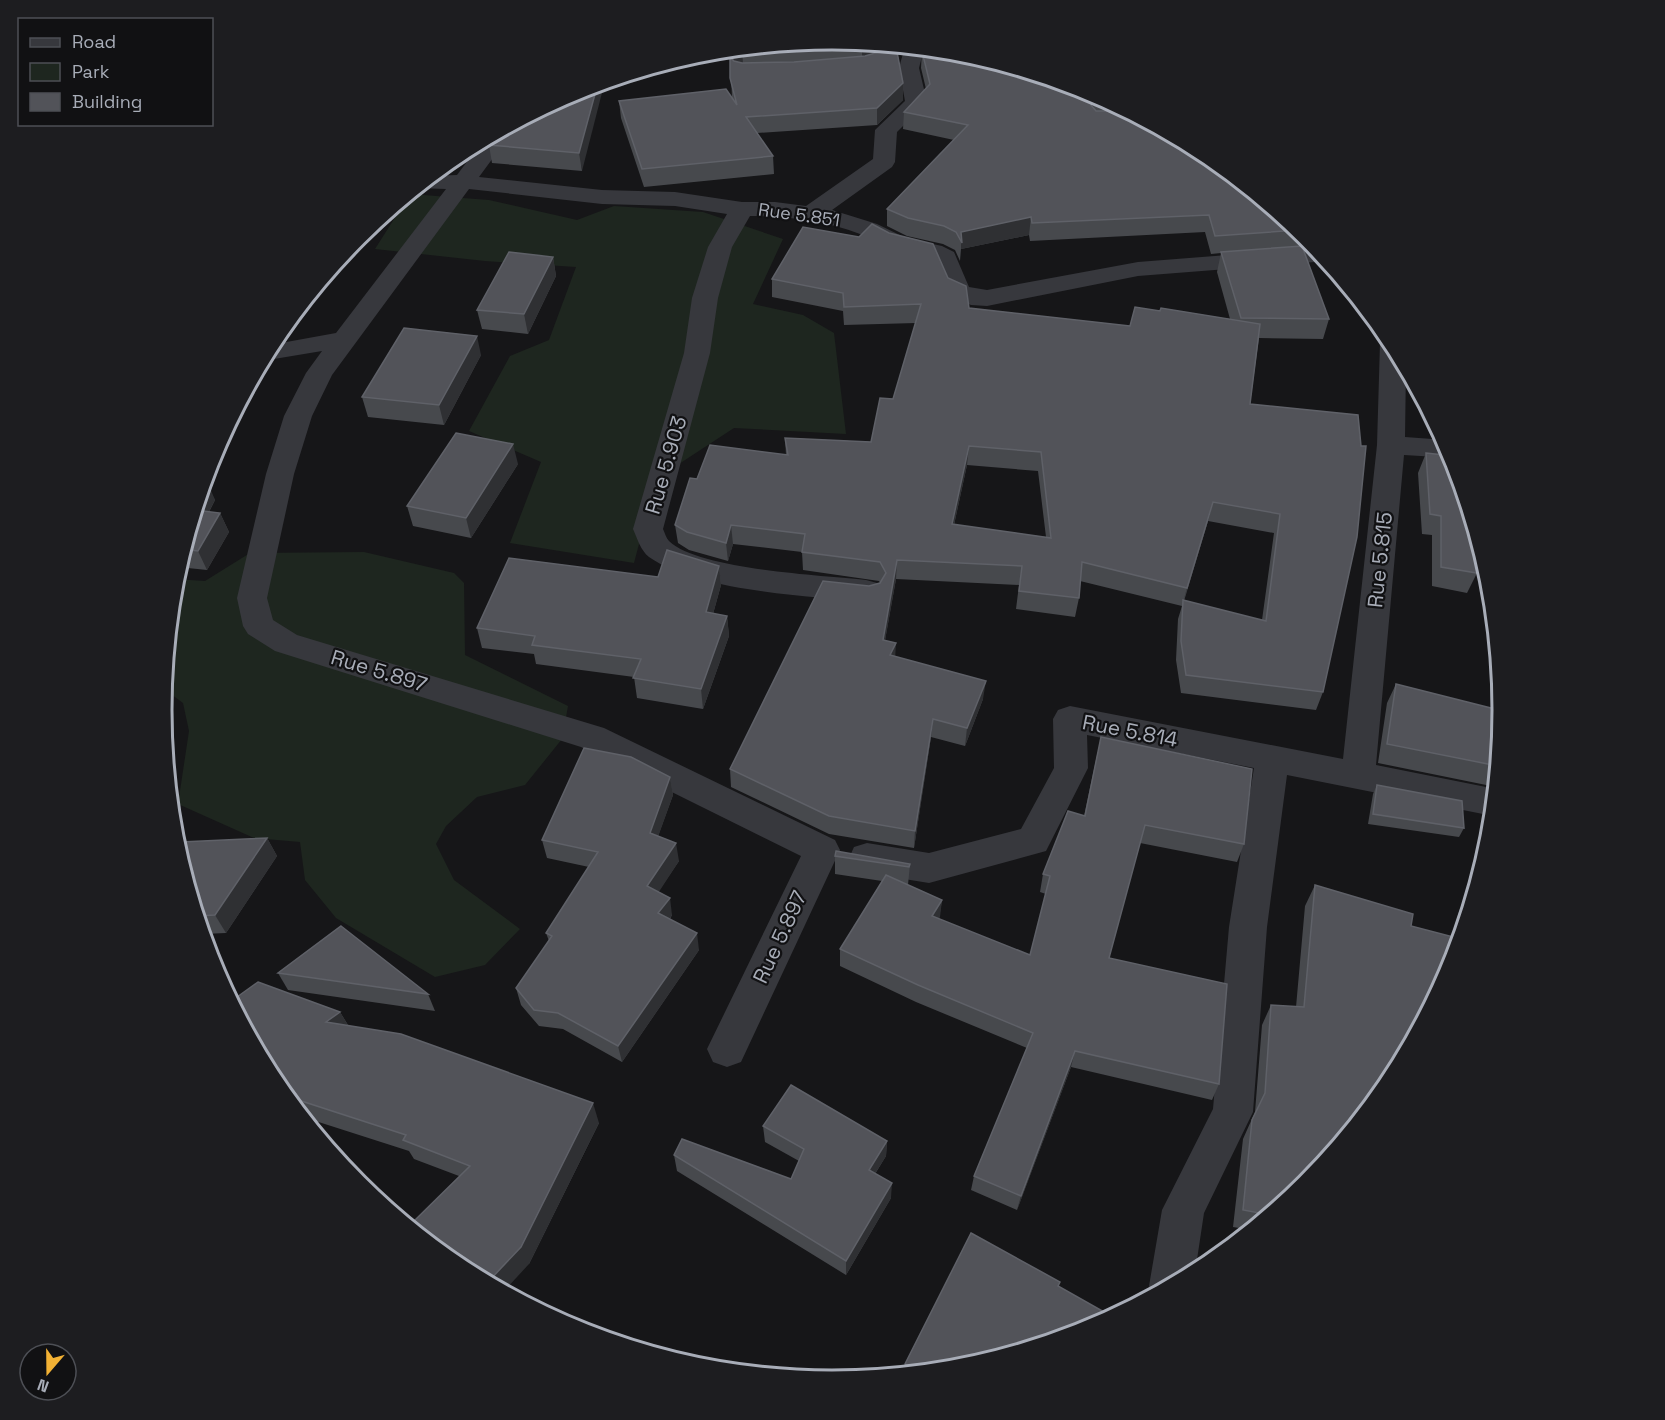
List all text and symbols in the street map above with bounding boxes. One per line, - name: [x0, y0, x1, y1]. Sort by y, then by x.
- legend: [18, 18, 213, 126]
- text: Road: [72, 30, 116, 53]
- text: Park: [72, 60, 110, 83]
- text: Building: [72, 90, 142, 113]
- street label: Rue 5.851: [757, 197, 841, 232]
- street label: Rue 5.903: [639, 413, 692, 517]
- street label: Rue 5.815: [1361, 511, 1398, 609]
- street label: Rue 5.897: [328, 643, 431, 698]
- street label: Rue 5.814: [1080, 708, 1180, 753]
- street label: Rue 5.897: [746, 886, 813, 987]
- north arrow: [18, 1342, 78, 1402]
- text: N: [34, 1374, 52, 1397]

